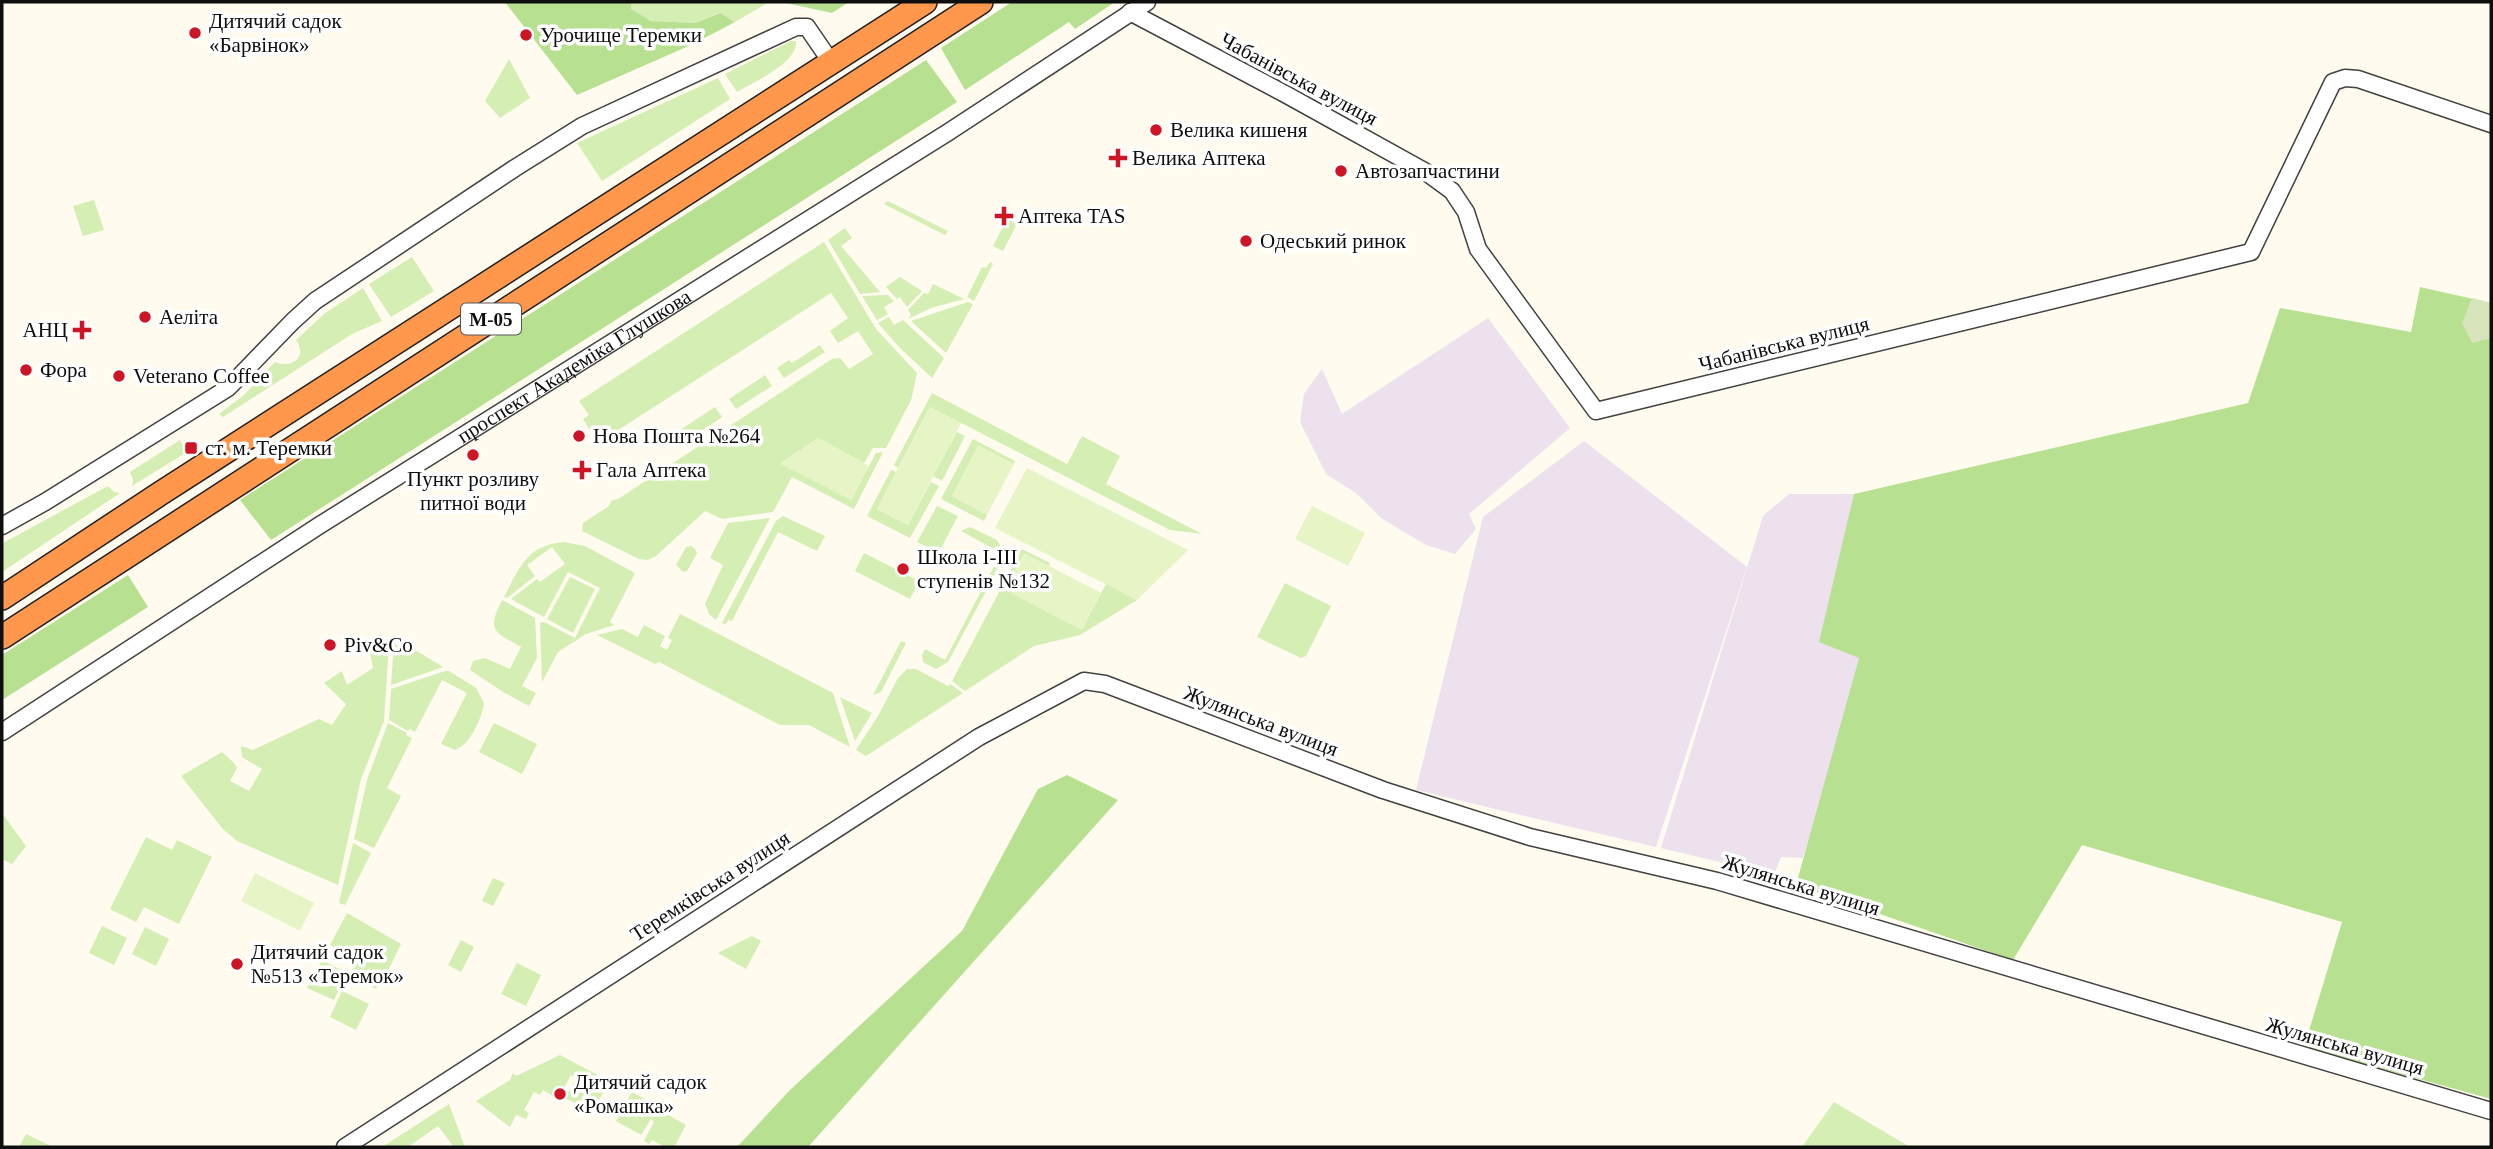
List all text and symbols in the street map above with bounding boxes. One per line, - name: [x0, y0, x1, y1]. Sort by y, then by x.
- place label: Дитячий садок «Барвінок»: [209, 9, 342, 57]
- place label: Урочище Теремки: [540, 23, 702, 47]
- marker: Дитячий садок «Барвінок»: [187, 25, 203, 41]
- marker: Урочище Теремки: [518, 27, 534, 43]
- street label: Чабанівська вулиця: [1216, 27, 1382, 131]
- place label: Велика кишеня: [1170, 118, 1308, 142]
- marker: Велика кишеня: [1148, 122, 1164, 138]
- place label: Велика Аптека: [1132, 146, 1266, 170]
- marker: Велика Аптека: [1110, 150, 1126, 166]
- place label: Автозапчастини: [1355, 159, 1500, 183]
- marker: Автозапчастини: [1333, 163, 1349, 179]
- place label: Аптека TAS: [1018, 204, 1125, 228]
- marker: Аптека TAS: [996, 208, 1012, 224]
- place label: Одеський ринок: [1260, 229, 1407, 253]
- marker: Одеський ринок: [1238, 233, 1254, 249]
- street label: проспект Академіка Глушкова: [453, 284, 696, 448]
- road number: М-05: [461, 304, 521, 334]
- place label: Аеліта: [159, 305, 219, 329]
- marker: Аеліта: [137, 309, 153, 325]
- street label: Чабанівська вулиця: [1696, 311, 1872, 377]
- place label: АНЦ: [23, 318, 68, 342]
- marker: АНЦ: [74, 322, 90, 338]
- place label: Фора: [40, 358, 88, 382]
- marker: Фора: [18, 362, 34, 378]
- place label: Veterano Coffee: [133, 364, 270, 388]
- marker: Veterano Coffee: [111, 368, 127, 384]
- place label: Нова Пошта №264: [593, 424, 761, 448]
- marker: Нова Пошта №264: [571, 428, 587, 444]
- place label: ст. м. Теремки: [205, 436, 332, 460]
- marker: ст. м. Теремки: [183, 440, 199, 456]
- marker: Пункт розливу питної води: [465, 447, 481, 463]
- place label: Гала Аптека: [596, 458, 707, 482]
- marker: Гала Аптека: [574, 462, 590, 478]
- place label: Пункт розливу питної води: [407, 467, 539, 515]
- place label: Школа І-ІІІ ступенів №132: [917, 545, 1050, 593]
- marker: Школа І-ІІІ ступенів №132: [895, 561, 911, 577]
- place label: Piv&Co: [344, 633, 413, 657]
- marker: Piv&Co: [322, 637, 338, 653]
- street label: Жулянська вулиця: [1180, 681, 1342, 762]
- street label: Теремківська вулиця: [626, 825, 794, 946]
- street label: Жулянська вулиця: [1719, 850, 1883, 920]
- place label: Дитячий садок №513 «Теремок»: [251, 940, 404, 988]
- marker: Дитячий садок №513 «Теремок»: [229, 956, 245, 972]
- street label: Жулянська вулиця: [2263, 1012, 2427, 1080]
- place label: Дитячий садок «Ромашка»: [574, 1070, 707, 1118]
- marker: Дитячий садок «Ромашка»: [552, 1086, 568, 1102]

